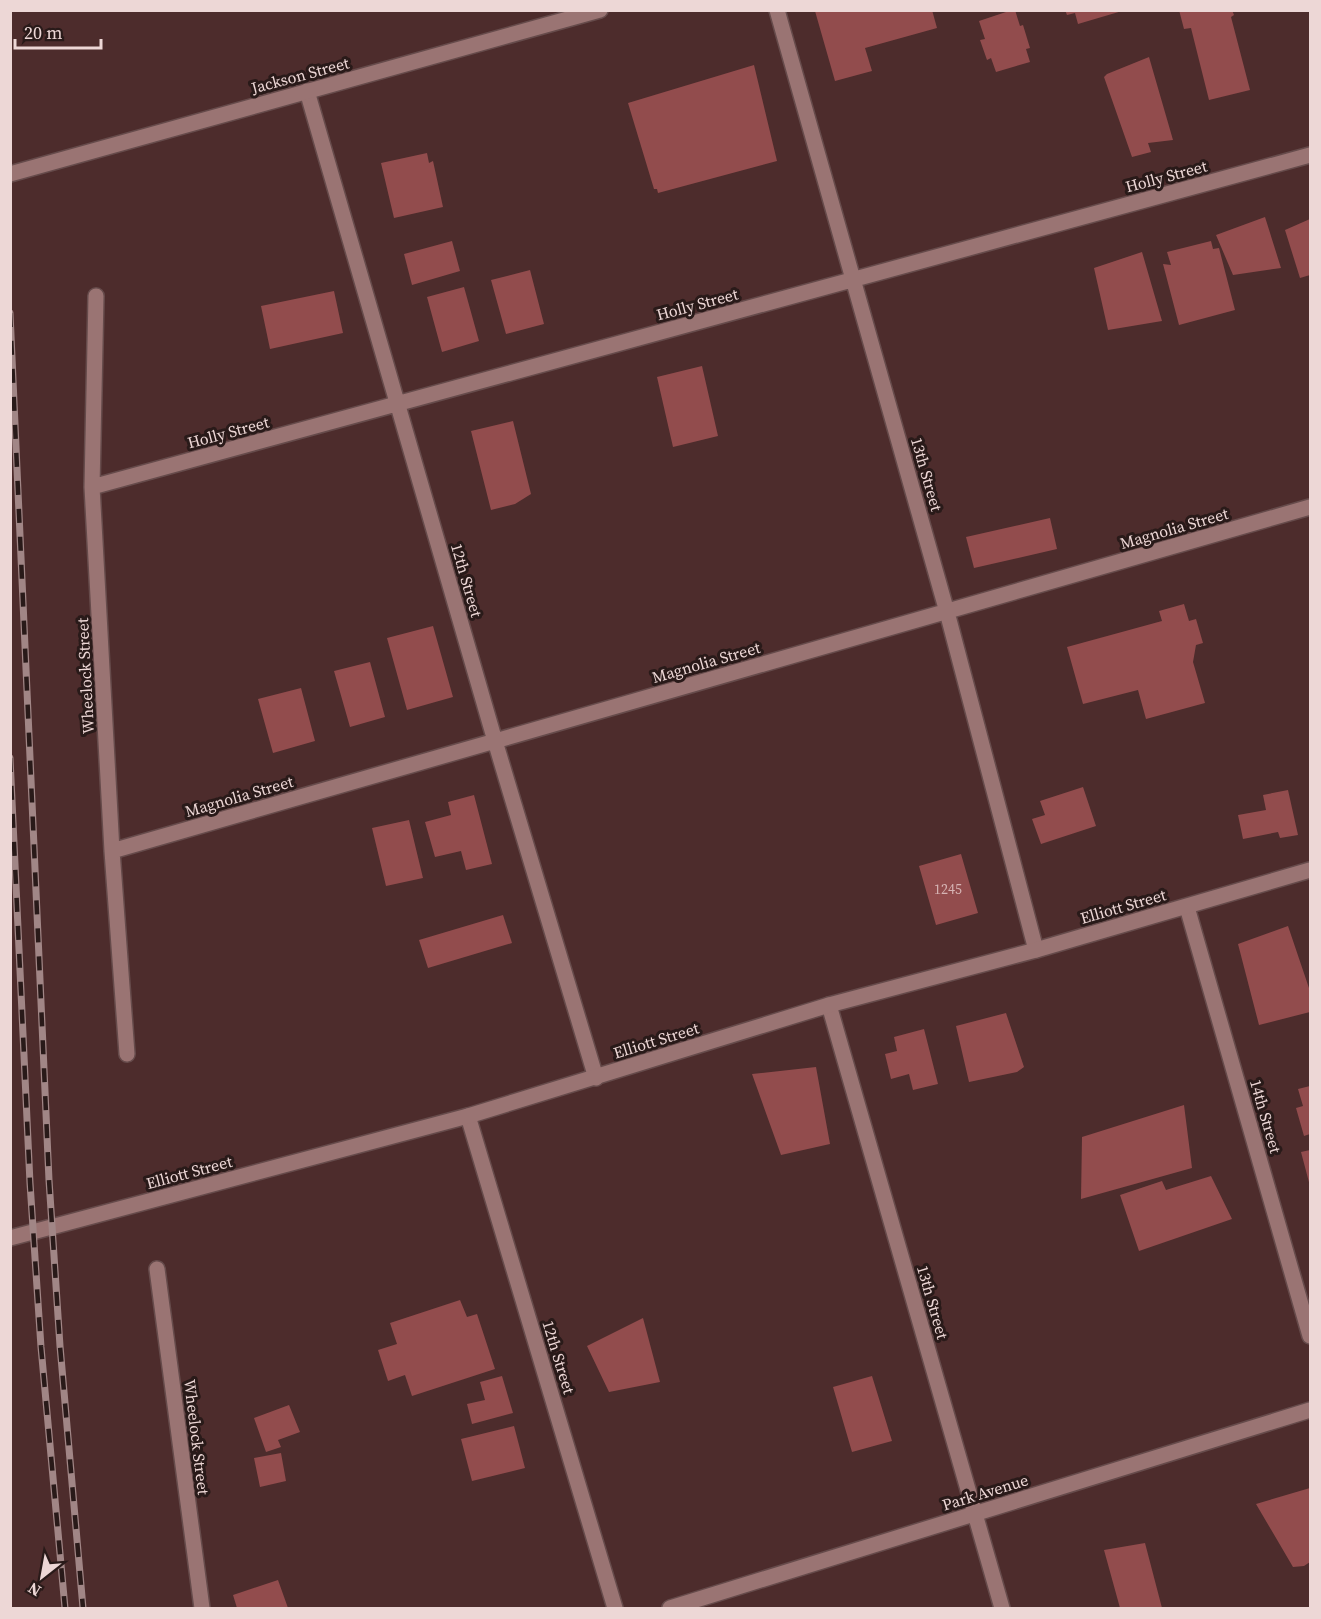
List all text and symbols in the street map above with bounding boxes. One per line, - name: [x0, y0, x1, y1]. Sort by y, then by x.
- scale bar: [15, 12, 100, 50]
- text: 20 m: [24, 20, 62, 45]
- street label: Jackson Street: [248, 51, 352, 99]
- street label: Holly Street: [1123, 154, 1210, 197]
- street label: Holly Street: [654, 282, 741, 325]
- street label: Holly Street: [185, 410, 272, 453]
- street label: 13th Street: [906, 434, 948, 514]
- street label: Magnolia Street: [1117, 502, 1231, 554]
- street label: 12th Street: [446, 540, 488, 620]
- street label: Wheelock Street: [71, 617, 99, 735]
- street label: Magnolia Street: [649, 636, 763, 688]
- street label: Magnolia Street: [182, 770, 296, 822]
- house number: 1245: [934, 879, 962, 899]
- street label: Elliott Street: [1078, 883, 1169, 929]
- street label: Elliott Street: [611, 1016, 702, 1063]
- street label: 14th Street: [1245, 1076, 1287, 1156]
- street label: Elliott Street: [144, 1150, 235, 1194]
- street label: 13th Street: [912, 1262, 954, 1342]
- street label: 12th Street: [537, 1317, 581, 1397]
- street label: Wheelock Street: [179, 1378, 215, 1497]
- street label: Park Avenue: [939, 1468, 1031, 1516]
- north arrow: [12, 1547, 72, 1607]
- text: N: [23, 1577, 45, 1602]

